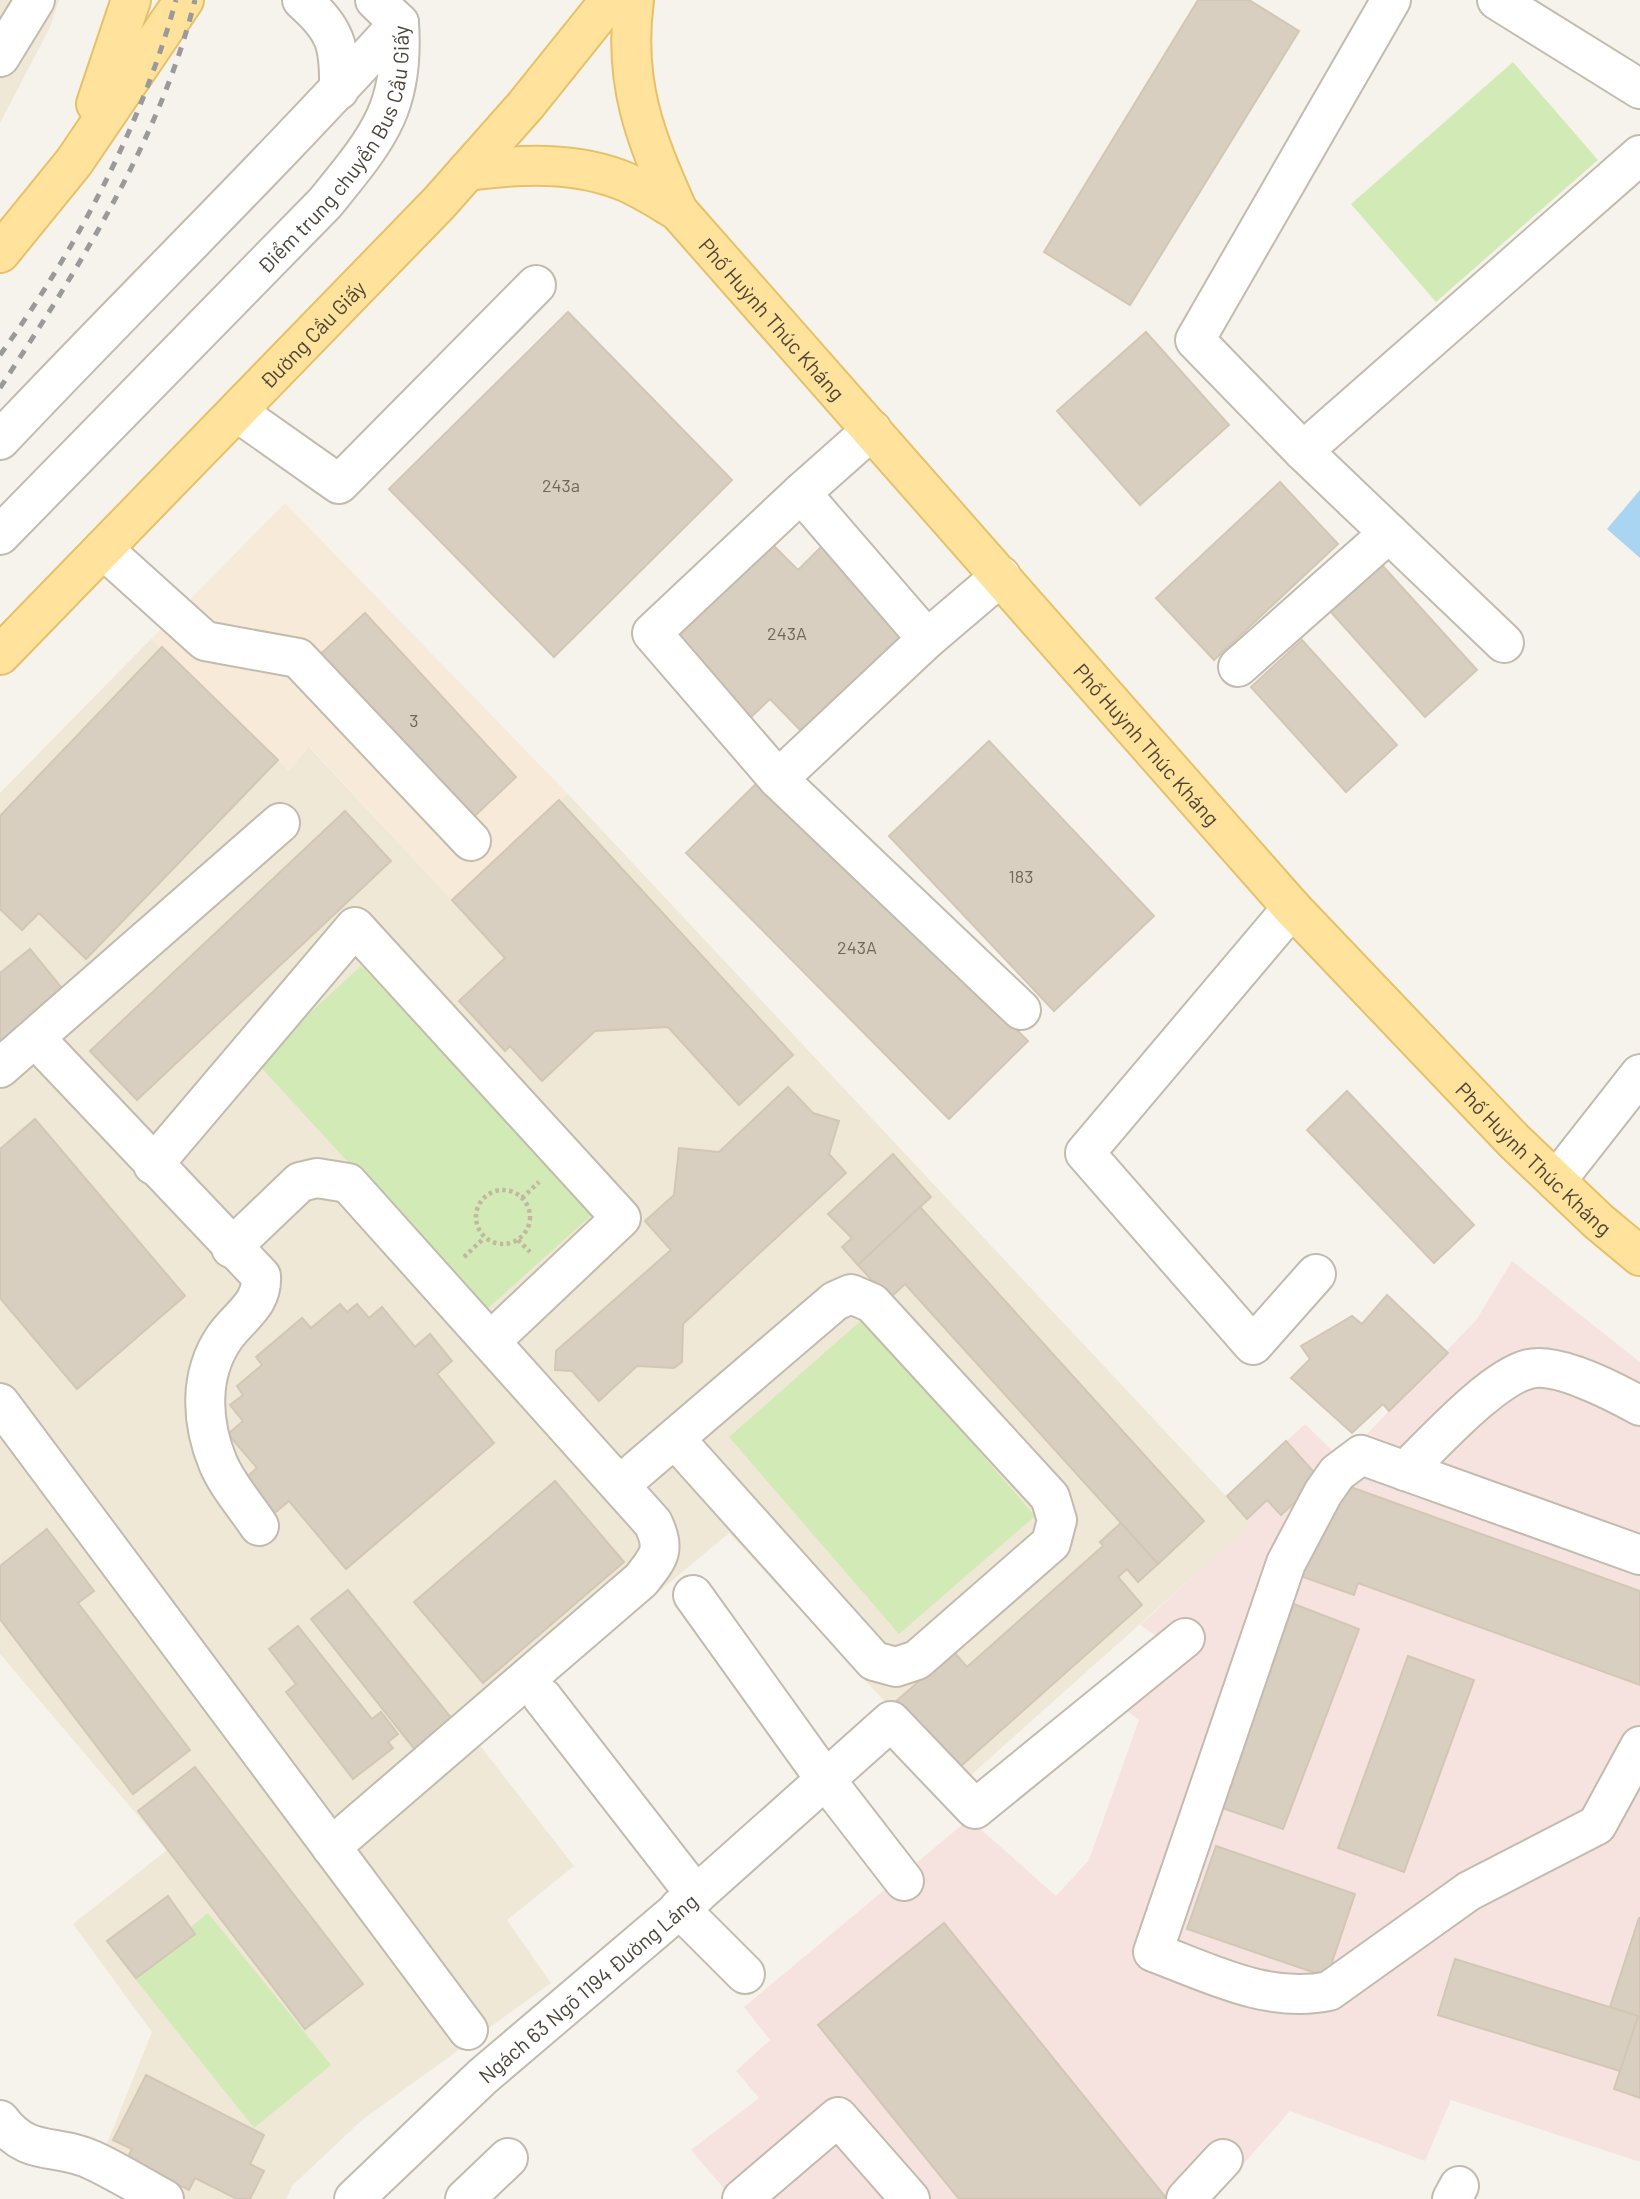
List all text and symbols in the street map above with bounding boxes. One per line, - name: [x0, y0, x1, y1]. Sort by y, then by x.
- street label: Điểm trung chuyển Bus Cầu Giấy: [252, 25, 412, 278]
- street label: Phố Huỳnh Thúc Kháng: [695, 232, 851, 405]
- street label: Đường Cầu Giấy: [254, 274, 370, 393]
- house number: 243a: [542, 474, 580, 496]
- house number: 243A: [767, 622, 807, 644]
- street label: Phố Huỳnh Thúc Kháng: [1069, 658, 1225, 830]
- house number: 3: [409, 709, 419, 731]
- house number: 183: [1009, 865, 1033, 887]
- house number: 243A: [837, 936, 877, 958]
- street label: Phố Huỳnh Thúc Kháng: [1452, 1076, 1617, 1240]
- street label: Ngách 63 Ngõ 1194 Đường Láng: [473, 1887, 702, 2088]

